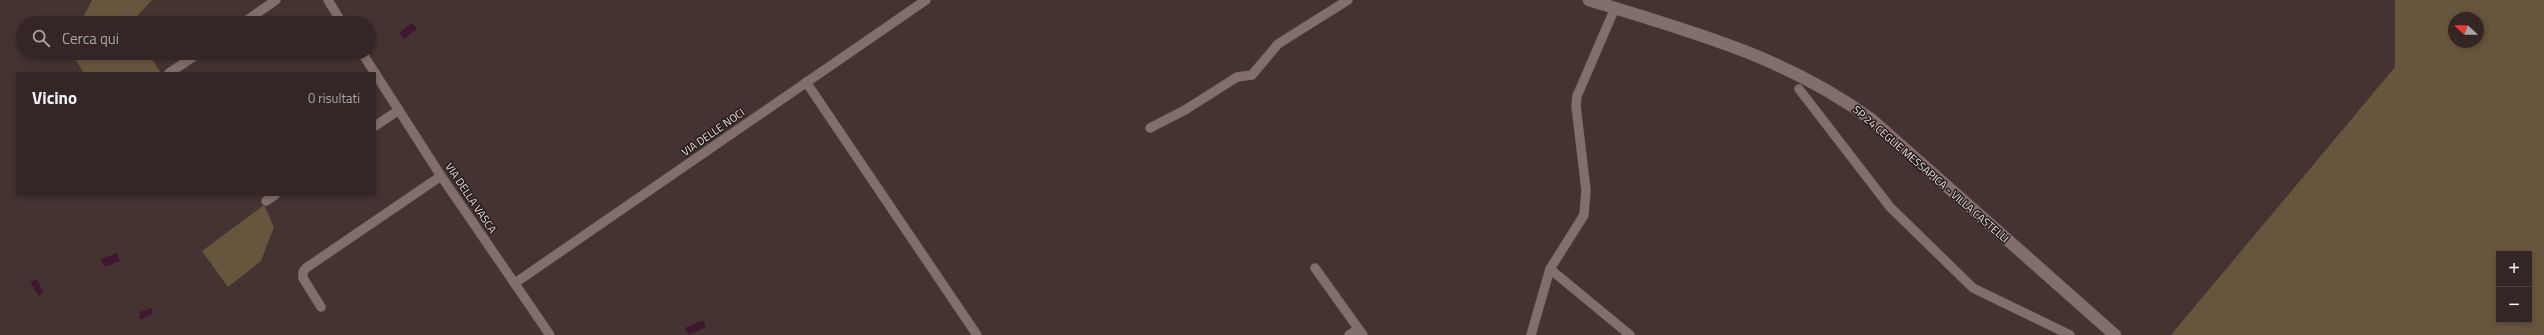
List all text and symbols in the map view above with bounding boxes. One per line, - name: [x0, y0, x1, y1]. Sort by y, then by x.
- north arrow: [2448, 12, 2484, 48]
- search box: [16, 16, 376, 60]
- icon: search: [30, 27, 52, 49]
- text: Cerca qui: [62, 27, 119, 50]
- text: Vicino: [32, 85, 77, 111]
- text: 0 risultati: [308, 88, 360, 108]
- street label: SP 24 CEGLIE MESSAPICA - VILLA CASTELLI: [1849, 102, 2013, 246]
- street label: VIA DELLE NOCI: [678, 104, 748, 160]
- street label: VIA DELLA VASCA: [441, 160, 501, 237]
- map controls: [2496, 251, 2532, 323]
- button: +: [2496, 251, 2532, 287]
- button: −: [2496, 287, 2532, 323]

